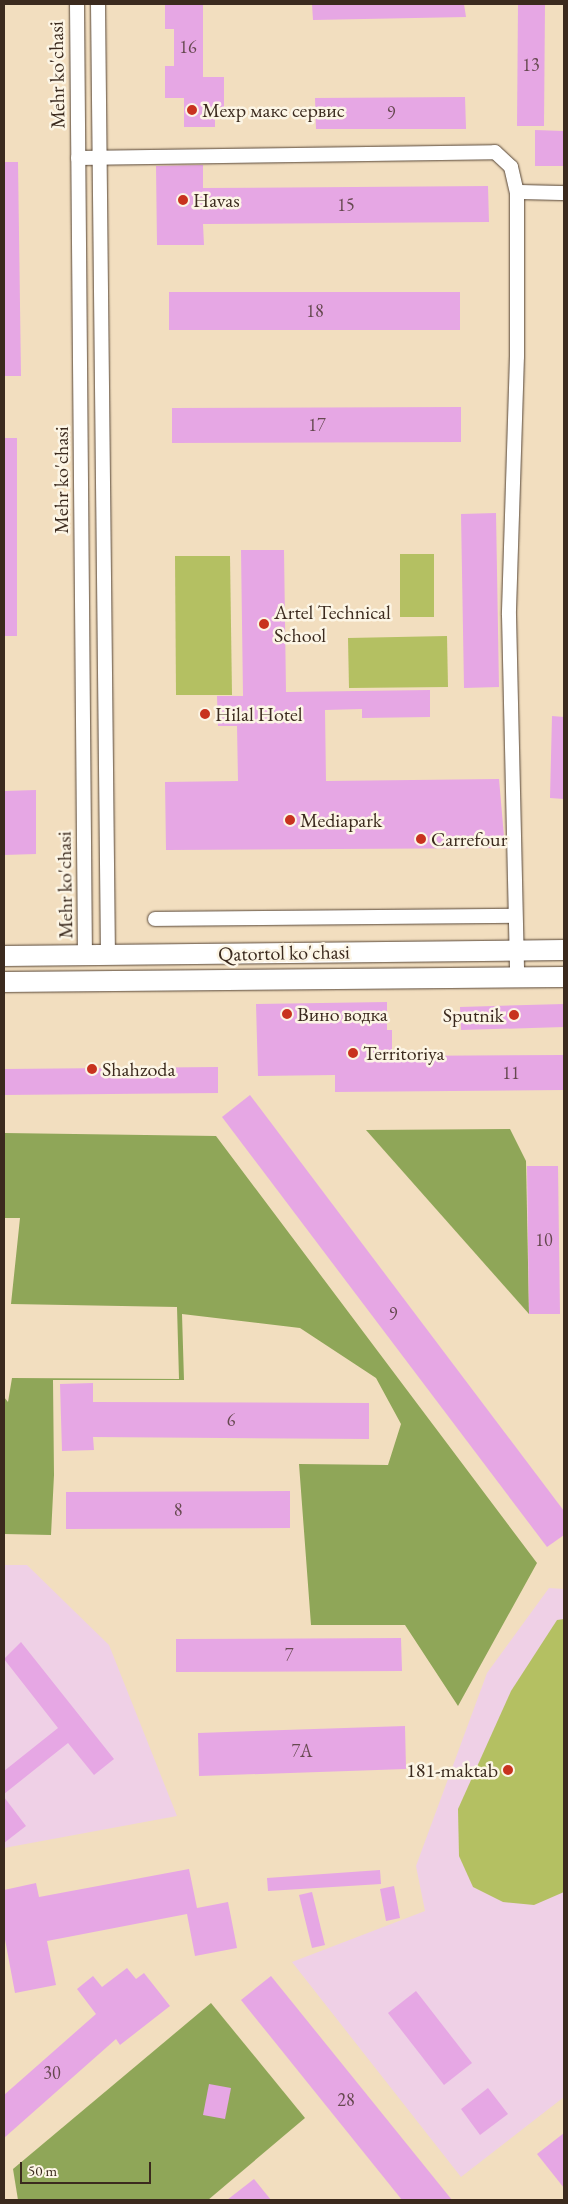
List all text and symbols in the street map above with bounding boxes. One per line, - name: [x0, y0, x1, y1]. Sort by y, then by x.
- street label: Mehr ko'chasi: [44, 21, 70, 129]
- house number: 16: [179, 36, 197, 58]
- house number: 13: [522, 54, 540, 76]
- place label: Мехр макс сервис: [202, 98, 345, 122]
- house number: 9: [387, 102, 395, 124]
- marker: Мехр макс сервис: [186, 104, 198, 116]
- place label: Havas: [193, 188, 240, 212]
- marker: Havas: [177, 194, 189, 206]
- house number: 15: [337, 194, 355, 216]
- house number: 18: [306, 300, 324, 322]
- house number: 17: [308, 414, 326, 436]
- street label: Mehr ko'chasi: [49, 426, 73, 534]
- place label: Artel Technical School: [274, 600, 391, 647]
- marker: Artel Technical School: [258, 618, 270, 630]
- place label: Hilal Hotel: [215, 702, 303, 726]
- marker: Hilal Hotel: [199, 708, 211, 720]
- place label: Mediapark: [300, 808, 382, 832]
- marker: Mediapark: [284, 814, 296, 826]
- place label: Carrefour: [431, 827, 507, 851]
- street label: Mehr ko'chasi: [52, 831, 78, 939]
- marker: Carrefour: [415, 833, 427, 845]
- street label: Qatortol ko'chasi: [218, 940, 350, 966]
- place label: Вино водка: [297, 1002, 388, 1026]
- place label: Sputnik: [443, 1003, 504, 1027]
- marker: Вино водка: [281, 1008, 293, 1020]
- marker: Sputnik: [508, 1009, 520, 1021]
- place label: Territoriya: [363, 1041, 445, 1065]
- marker: Territoriya: [347, 1047, 359, 1059]
- place label: Shahzoda: [102, 1057, 175, 1081]
- house number: 11: [502, 1062, 520, 1084]
- marker: Shahzoda: [86, 1063, 98, 1075]
- house number: 10: [535, 1229, 553, 1251]
- house number: 9: [389, 1303, 397, 1325]
- house number: 6: [227, 1409, 235, 1431]
- house number: 8: [174, 1499, 182, 1521]
- house number: 7: [285, 1644, 293, 1666]
- house number: 7А: [291, 1740, 313, 1762]
- place label: 181-maktab: [406, 1758, 498, 1782]
- marker: 181-maktab: [502, 1764, 514, 1776]
- house number: 30: [43, 2062, 61, 2084]
- house number: 28: [337, 2089, 355, 2111]
- scale bar: [22, 2152, 154, 2184]
- text: 50 m: [28, 2161, 57, 2180]

